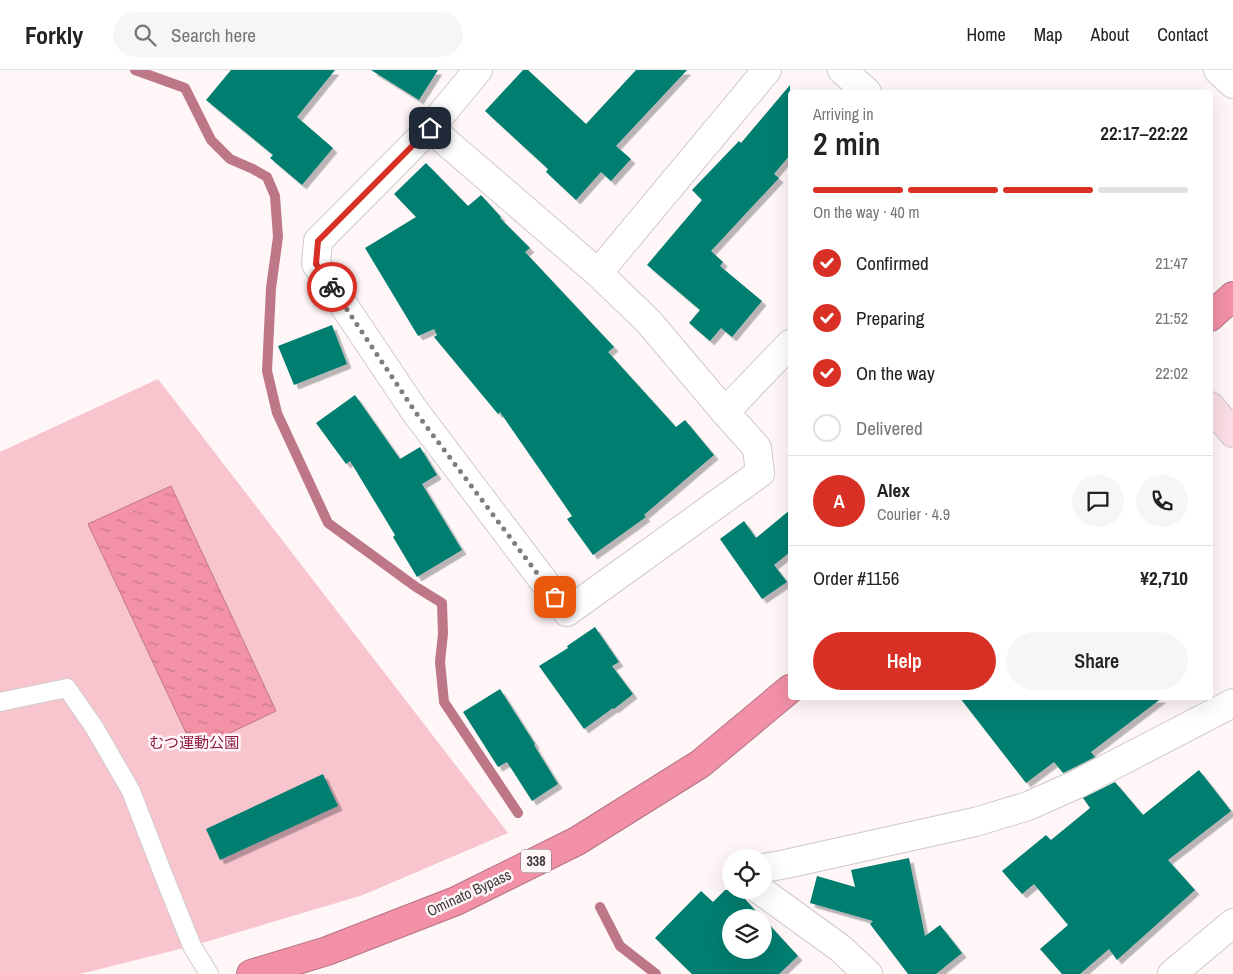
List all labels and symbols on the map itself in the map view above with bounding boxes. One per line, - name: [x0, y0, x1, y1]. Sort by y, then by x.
- pin: [409, 107, 451, 149]
- courier: [307, 262, 357, 312]
- pin: [534, 576, 576, 618]
- park label: むつ運動公園: [149, 732, 239, 753]
- road number: 338: [521, 849, 551, 872]
- street label: Ominato Bypass: [423, 864, 514, 921]

